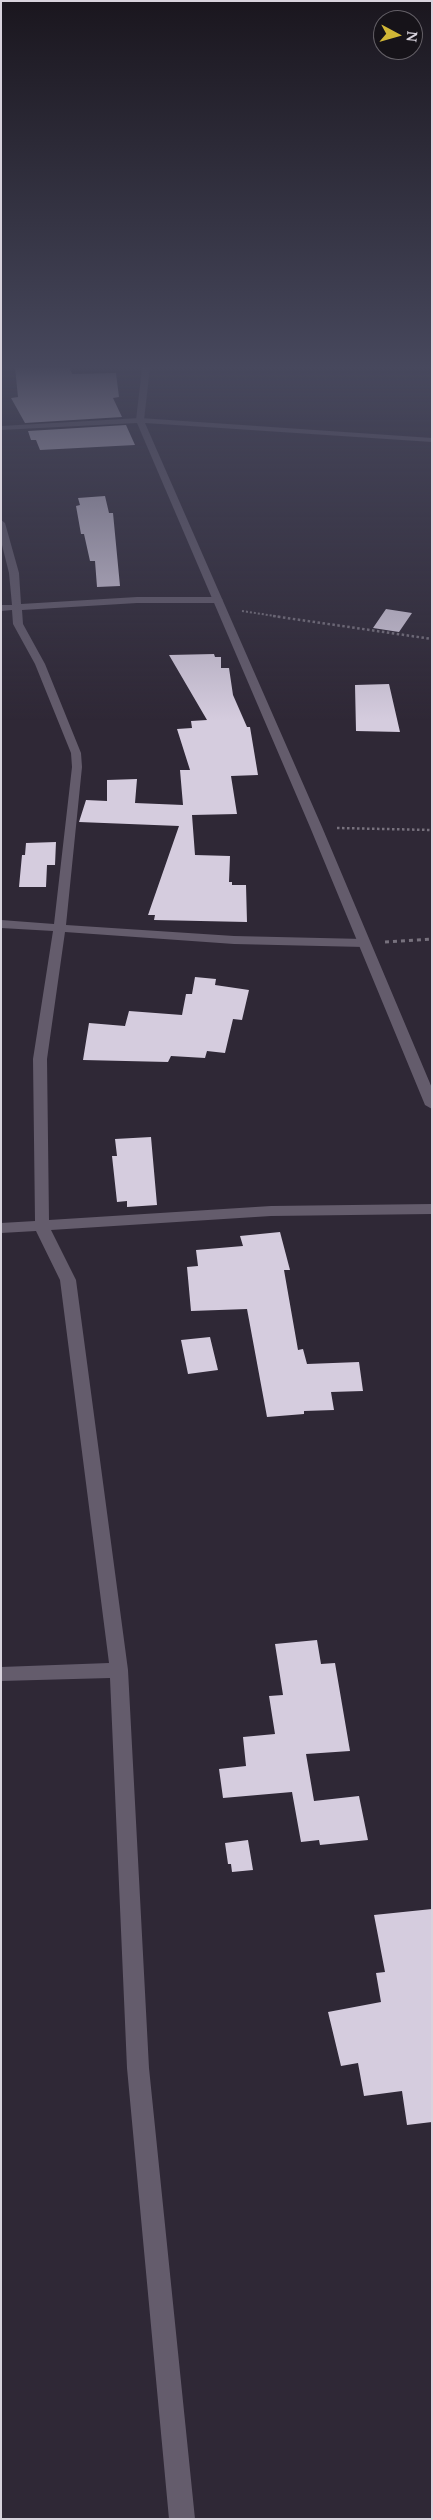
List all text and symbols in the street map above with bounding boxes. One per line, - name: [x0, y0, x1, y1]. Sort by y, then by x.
- north arrow: [373, 10, 423, 60]
- text: N: [402, 30, 422, 43]

